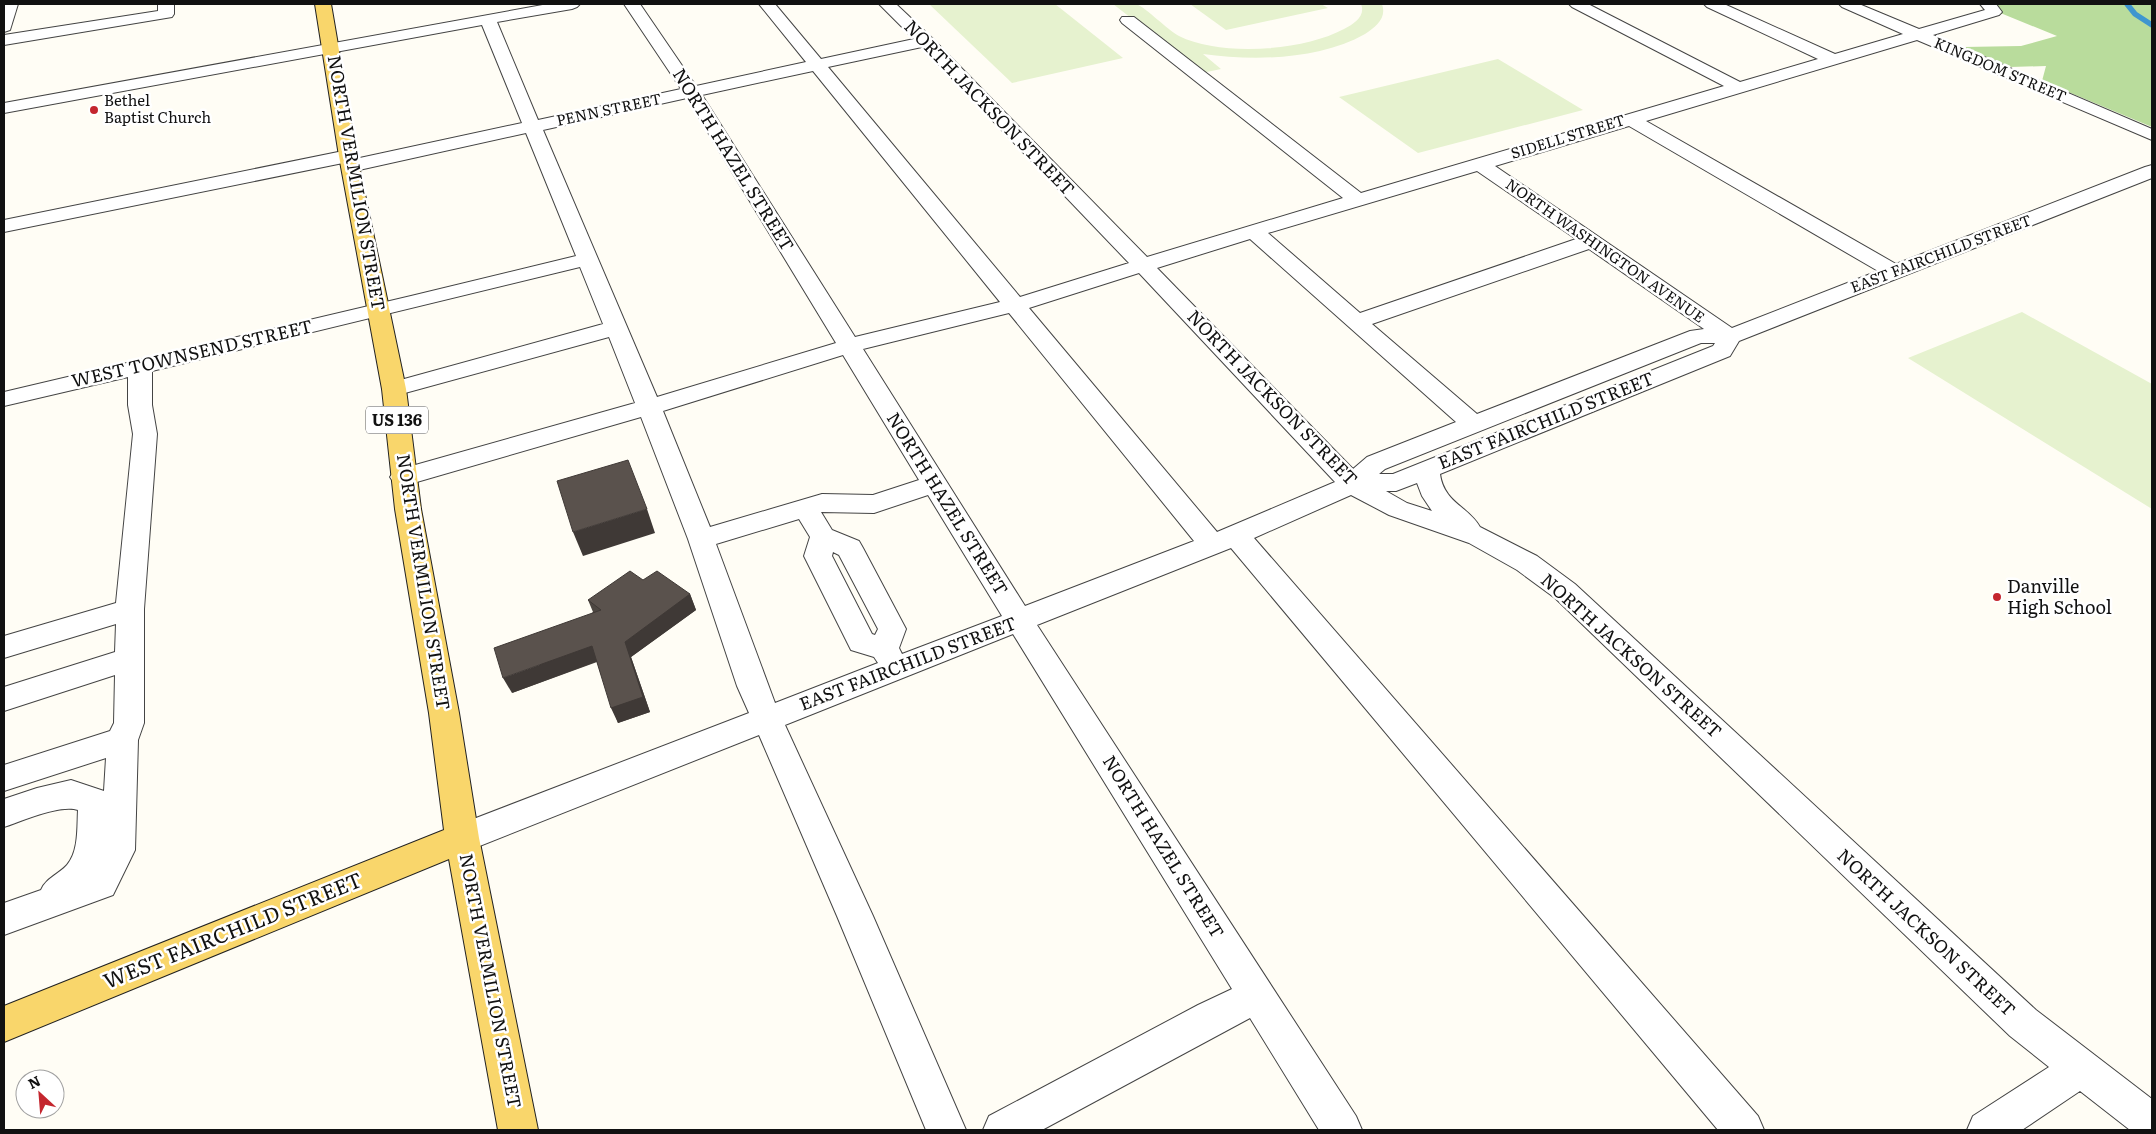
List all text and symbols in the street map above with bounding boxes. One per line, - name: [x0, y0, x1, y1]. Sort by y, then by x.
- street label: NORTH JACKSON STREET: [899, 13, 1082, 201]
- street label: KINGDOM STREET: [1931, 30, 2070, 107]
- street label: NORTH VERMILION STREET: [322, 53, 393, 313]
- street label: NORTH HAZEL STREET: [667, 62, 802, 256]
- street label: PENN STREET: [554, 86, 663, 131]
- place label: Bethel Baptist Church: [104, 88, 211, 128]
- marker: Bethel Baptist Church: [88, 104, 100, 116]
- street label: SIDELL STREET: [1507, 107, 1628, 164]
- street label: NORTH WASHINGTON AVENUE: [1502, 172, 1710, 328]
- street label: EAST FAIRCHILD STREET: [1847, 207, 2034, 298]
- street label: NORTH JACKSON STREET: [1182, 303, 1365, 491]
- street label: WEST TOWNSEND STREET: [69, 312, 315, 393]
- street label: EAST FAIRCHILD STREET: [1433, 364, 1657, 475]
- road number: US 136: [366, 406, 428, 434]
- street label: NORTH HAZEL STREET: [881, 406, 1016, 600]
- street label: NORTH VERMILION STREET: [391, 452, 458, 712]
- street label: NORTH JACKSON STREET: [1535, 566, 1729, 744]
- place label: Danville High School: [2007, 572, 2112, 620]
- marker: Danville High School: [1991, 591, 2003, 603]
- street label: EAST FAIRCHILD STREET: [795, 609, 1020, 717]
- street label: NORTH HAZEL STREET: [1097, 749, 1232, 943]
- street label: NORTH JACKSON STREET: [1832, 842, 2022, 1022]
- street label: NORTH VERMILION STREET: [454, 851, 529, 1110]
- street label: WEST FAIRCHILD STREET: [98, 862, 366, 995]
- north arrow: [15, 1069, 65, 1119]
- text: N: [24, 1070, 44, 1093]

